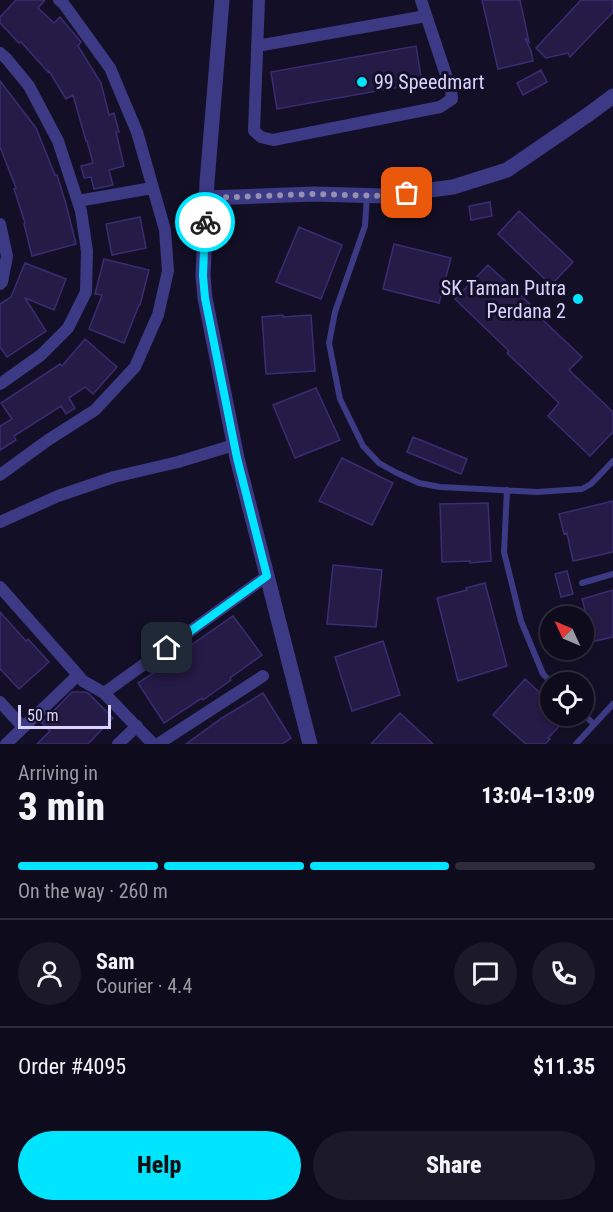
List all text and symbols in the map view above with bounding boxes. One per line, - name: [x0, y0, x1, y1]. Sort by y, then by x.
- place label: 99 Speedmart: [374, 70, 484, 94]
- marker: 99 Speedmart: [355, 75, 369, 89]
- pin: [381, 167, 432, 218]
- icon: bag: [390, 176, 423, 209]
- courier: [175, 192, 235, 252]
- icon: bike: [189, 206, 222, 239]
- place label: SK Taman Putra Perdana 2: [441, 276, 566, 323]
- marker: SK Taman Putra Perdana 2: [571, 292, 585, 306]
- north arrow: [540, 606, 594, 660]
- map controls: [540, 606, 594, 726]
- pin: [141, 622, 192, 673]
- icon: home: [150, 631, 183, 664]
- button: locate: [540, 672, 594, 726]
- scale bar: [18, 702, 111, 730]
- text: 50 m: [27, 706, 59, 725]
- text: Arriving in: [18, 761, 98, 785]
- text: 13:04–13:09: [481, 783, 595, 808]
- text: 3 min: [18, 784, 105, 830]
- text: On the way · 260 m: [18, 879, 168, 903]
- button: person: [18, 942, 81, 1005]
- button: chat: [454, 942, 517, 1005]
- button: phone: [532, 942, 595, 1005]
- text: Sam: [96, 949, 135, 974]
- text: Courier · 4.4: [96, 974, 192, 998]
- text: Order #4095: [18, 1054, 126, 1079]
- text: $11.35: [533, 1054, 595, 1079]
- button: Help: [18, 1131, 301, 1200]
- button: Share: [313, 1131, 595, 1200]

